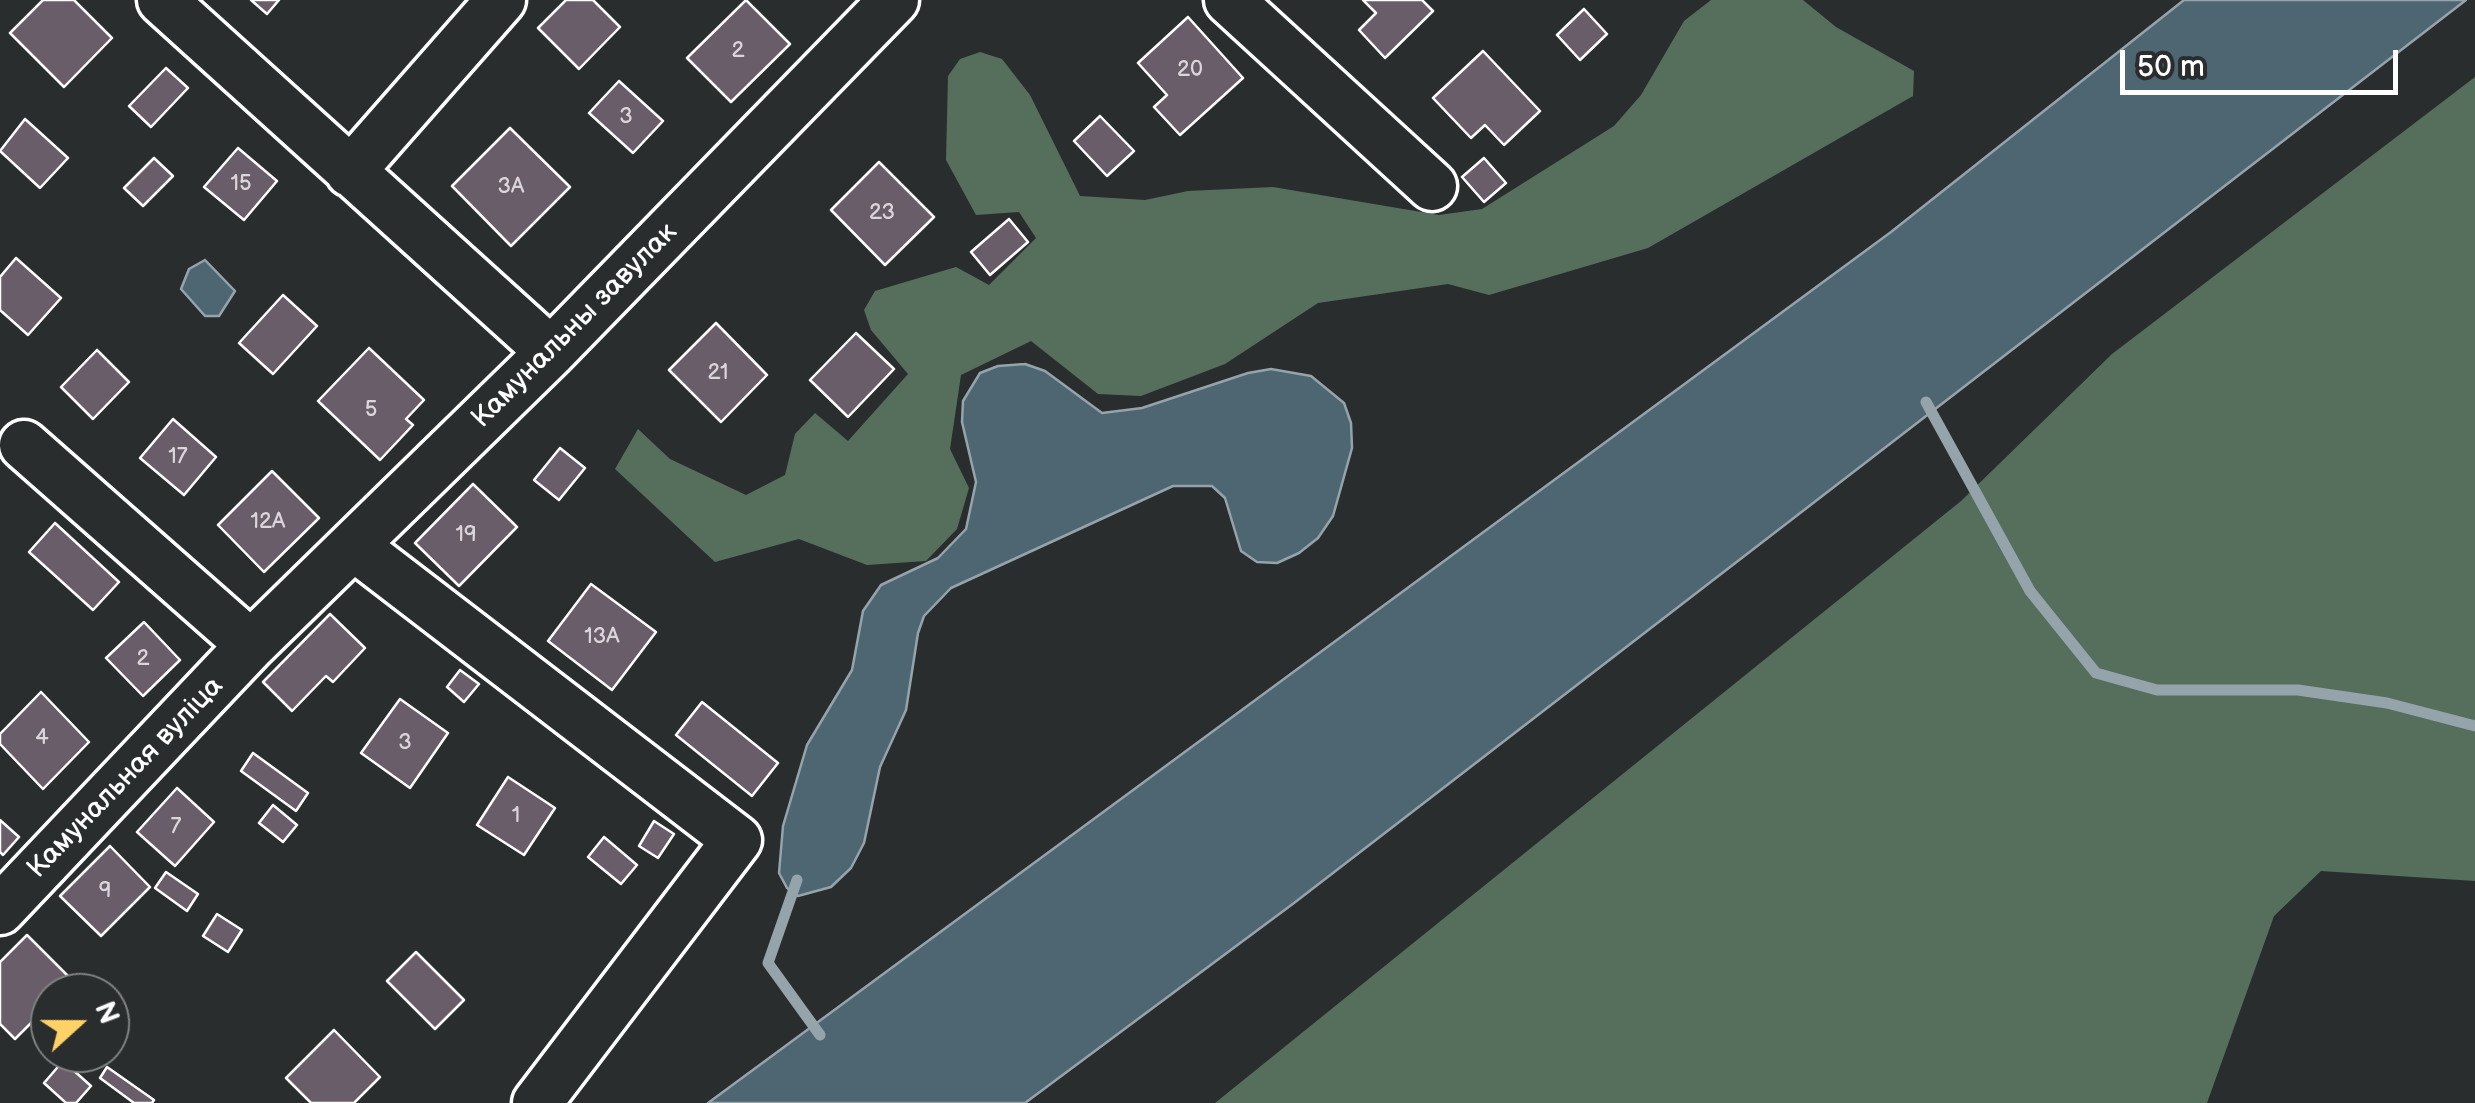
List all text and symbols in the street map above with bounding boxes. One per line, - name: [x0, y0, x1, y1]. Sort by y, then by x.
- scale bar: [2125, 30, 2402, 92]
- house number: 2: [732, 38, 744, 64]
- text: 50 m: [2137, 49, 2205, 85]
- house number: 20: [1177, 57, 1203, 83]
- house number: 3: [619, 104, 633, 130]
- house number: 15: [230, 171, 252, 197]
- house number: 3А: [498, 174, 524, 200]
- house number: 23: [869, 200, 895, 226]
- street label: Камунальны завулак: [465, 216, 685, 436]
- house number: 21: [707, 360, 729, 386]
- house number: 5: [365, 397, 377, 423]
- house number: 17: [168, 444, 188, 470]
- house number: 12А: [251, 509, 285, 535]
- house number: 19: [455, 522, 477, 548]
- house number: 13А: [584, 624, 620, 650]
- house number: 2: [137, 646, 149, 672]
- street label: Камунальная вуліца: [21, 670, 231, 886]
- house number: 4: [35, 725, 49, 751]
- house number: 3: [398, 730, 412, 756]
- house number: 1: [512, 803, 520, 829]
- house number: 7: [171, 814, 181, 840]
- house number: 9: [99, 878, 111, 904]
- north arrow: [30, 973, 130, 1073]
- text: N: [87, 997, 126, 1029]

